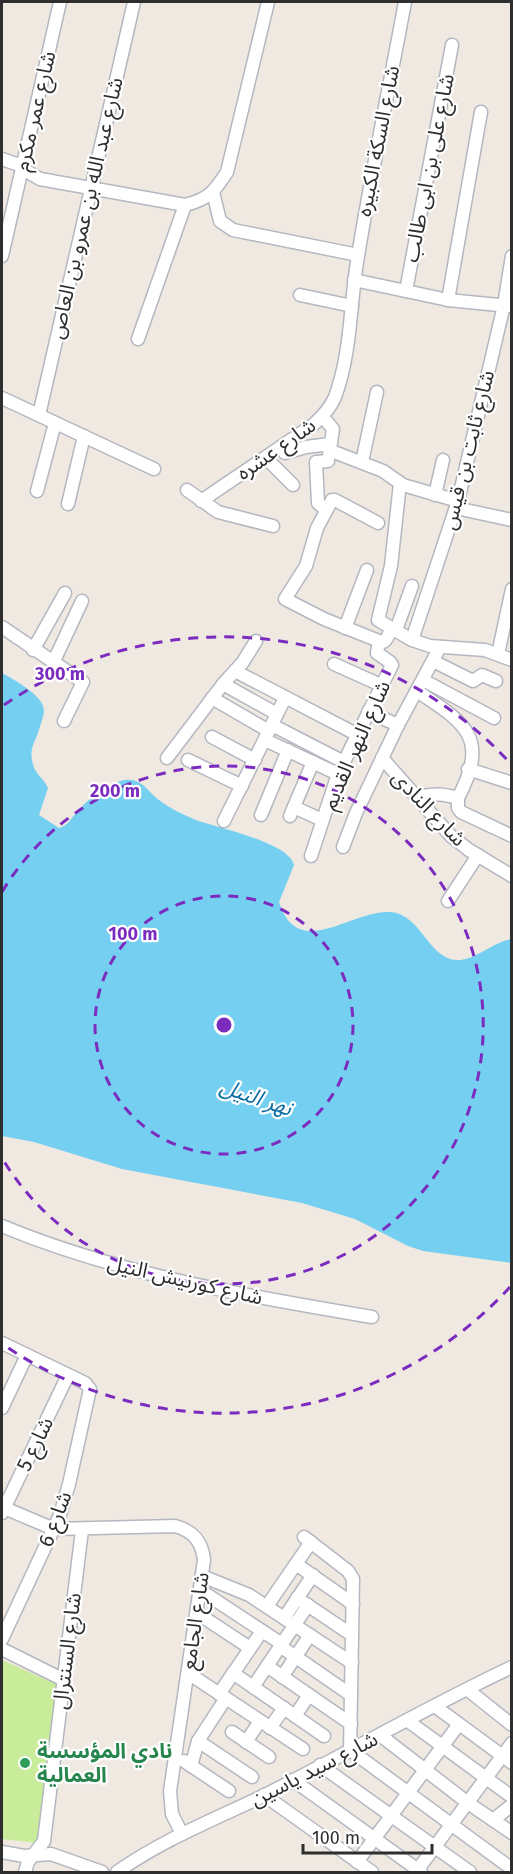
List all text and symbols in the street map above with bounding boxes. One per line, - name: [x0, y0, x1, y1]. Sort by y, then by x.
- street label: شارع عمر مكرم: [9, 48, 64, 174]
- street label: شارع السكة الكبيره: [351, 63, 407, 219]
- street label: شارع على بن ابى طالب: [398, 72, 462, 265]
- street label: شارع عبد الله بن عمرو بن العاص: [43, 75, 131, 342]
- street label: شارع ثابت بن قيس: [436, 368, 502, 533]
- street label: شارع عشره: [231, 412, 322, 487]
- text: 300 m: [34, 663, 85, 685]
- street label: شارع النهر القديم: [316, 676, 398, 814]
- street label: شارع النادى: [385, 764, 472, 853]
- text: 200 m: [90, 780, 140, 802]
- text: 100 m: [109, 923, 157, 945]
- centre of rings: [214, 1015, 234, 1035]
- water label: نهر النيل: [216, 1072, 298, 1123]
- street label: شارع كورنيش النيل: [104, 1249, 265, 1312]
- street label: شارع 5: [11, 1413, 61, 1476]
- street label: شارع 6: [33, 1487, 79, 1551]
- street label: شارع الجامع: [175, 1570, 217, 1672]
- street label: شارع السنترال: [47, 1591, 89, 1711]
- street label: شارع سيد ياسين: [246, 1726, 383, 1814]
- place label: نادي المؤسسة العمالية: [37, 1738, 173, 1788]
- marker: نادي المؤسسة العمالية: [18, 1756, 32, 1770]
- scale bar: [303, 1817, 432, 1855]
- text: 100 m: [312, 1827, 360, 1849]

